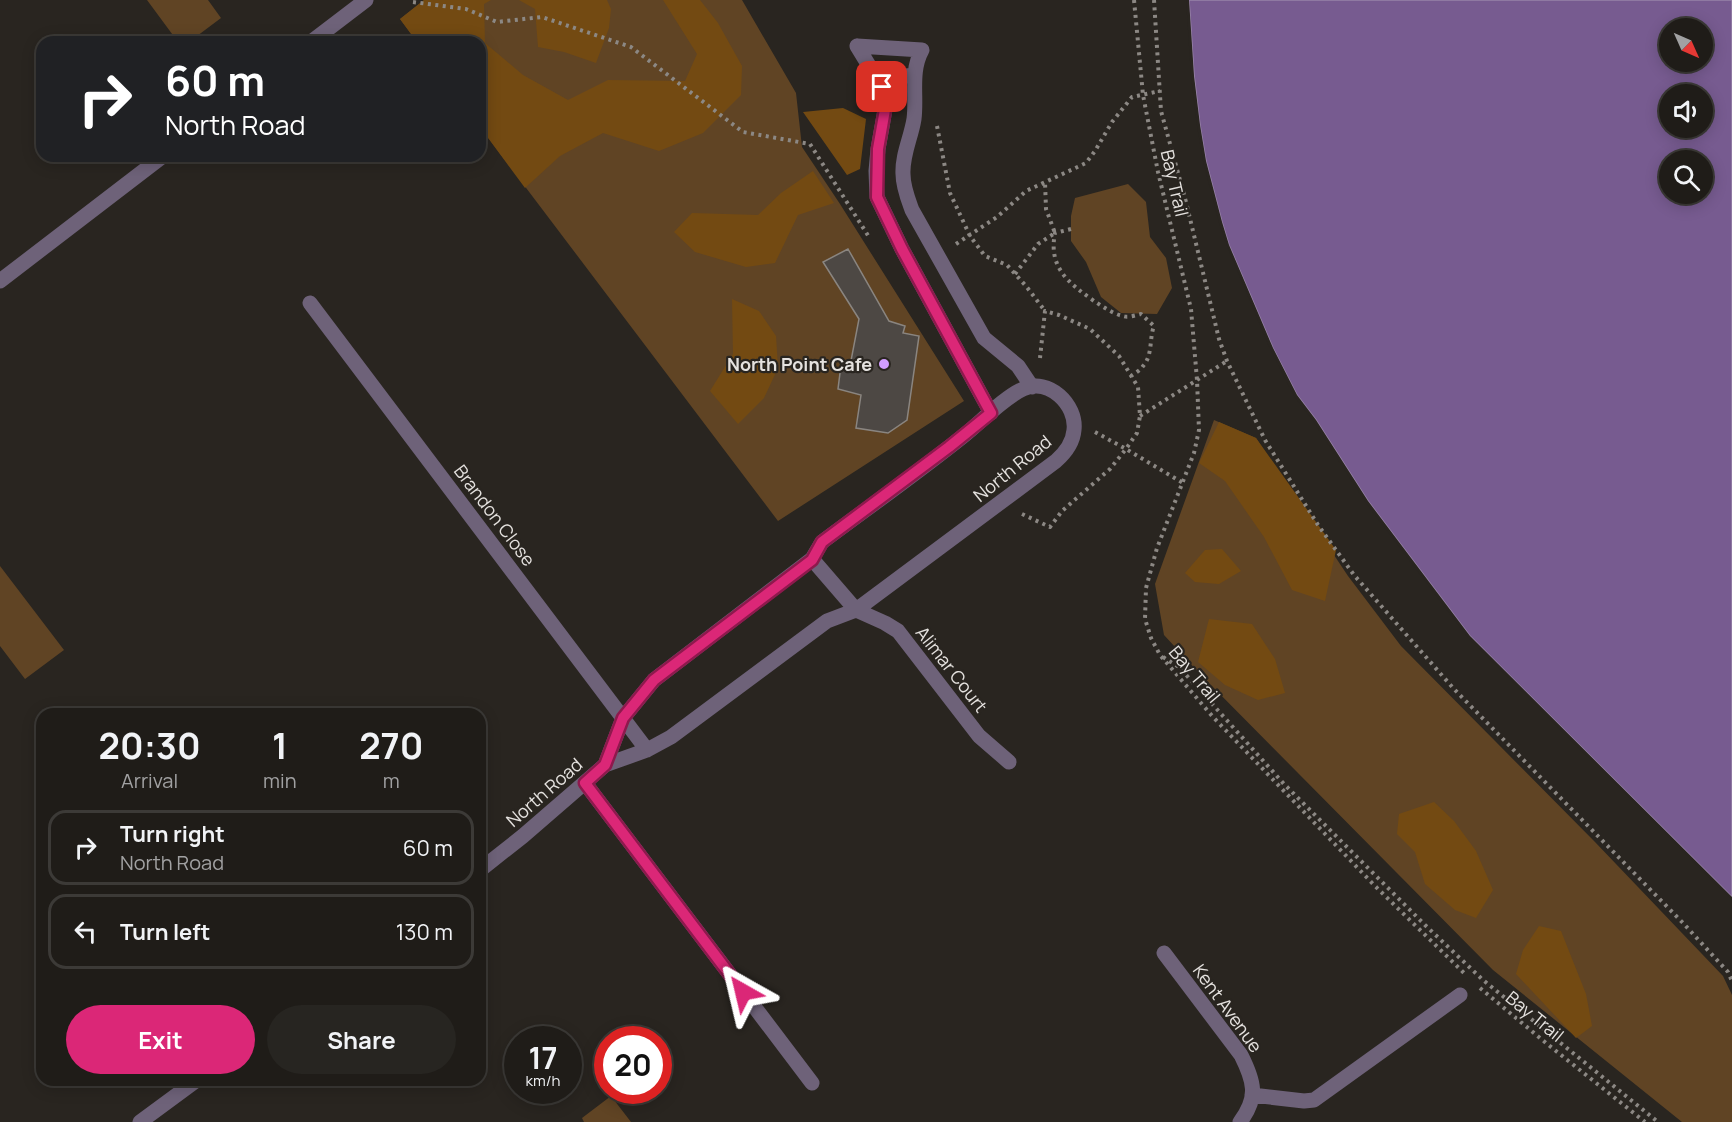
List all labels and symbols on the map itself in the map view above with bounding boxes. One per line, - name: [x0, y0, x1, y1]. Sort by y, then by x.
- north arrow: [1659, 18, 1713, 72]
- pin: [856, 61, 907, 112]
- street label: Bay Trail: [1156, 147, 1194, 219]
- place label: North Point Cafe: [727, 352, 872, 376]
- marker: North Point Cafe: [877, 357, 891, 371]
- street label: North Road: [968, 429, 1056, 507]
- street label: Brandon Close: [449, 459, 541, 571]
- street label: Alimar Court: [911, 621, 993, 717]
- street label: Bay Trail: [1164, 640, 1226, 708]
- street label: North Road: [501, 752, 587, 832]
- street label: Kent Avenue: [1188, 959, 1268, 1057]
- position arrow: [711, 960, 775, 1024]
- street label: Bay Trail: [1501, 985, 1569, 1047]
- speed limit sign: 20: [594, 1026, 672, 1104]

